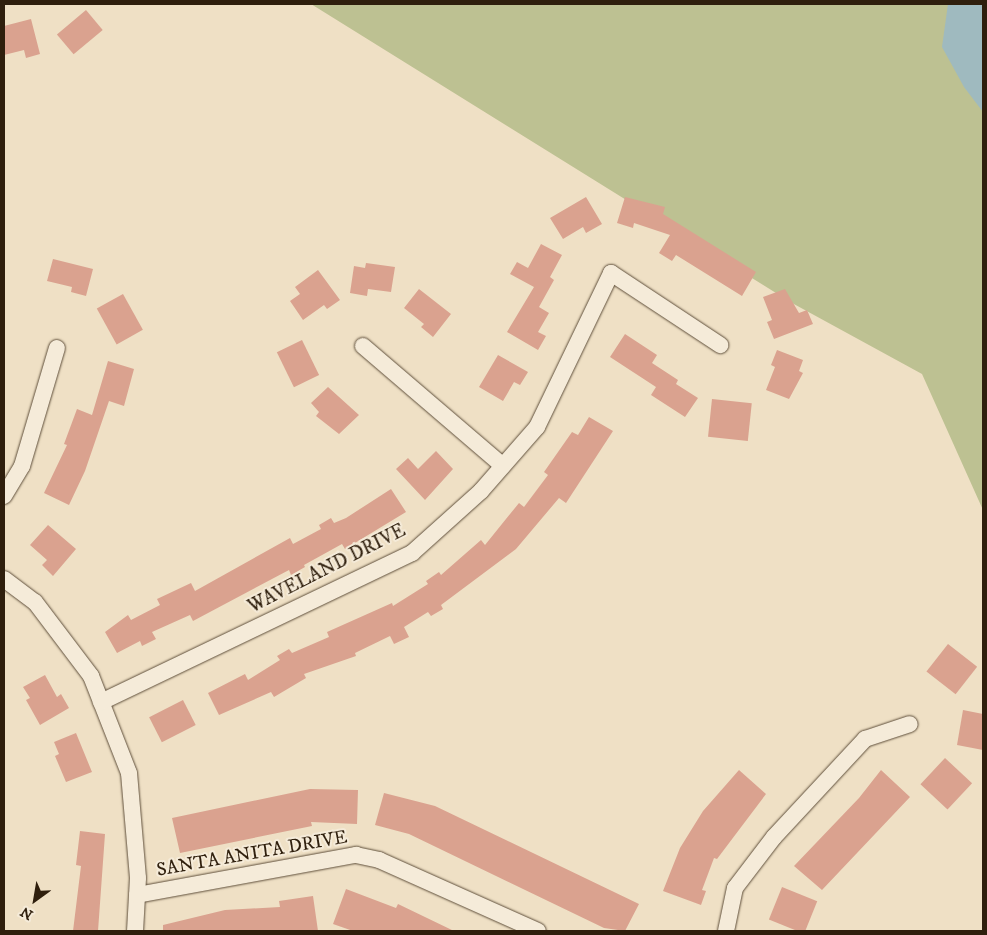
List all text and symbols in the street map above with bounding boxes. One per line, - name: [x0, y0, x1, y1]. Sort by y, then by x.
- street label: WAVELAND DRIVE: [244, 519, 410, 619]
- street label: SANTA ANITA DRIVE: [155, 826, 349, 882]
- north arrow: [10, 875, 60, 925]
- text: N: [17, 902, 37, 923]

